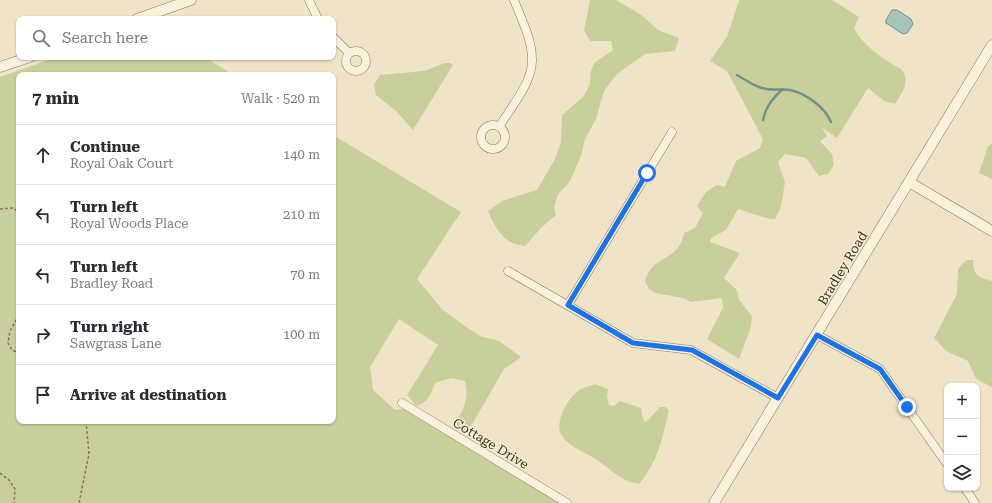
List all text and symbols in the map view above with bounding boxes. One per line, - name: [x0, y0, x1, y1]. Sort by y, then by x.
- search box: [16, 16, 336, 60]
- icon: search: [30, 27, 52, 49]
- text: Search here: [62, 29, 148, 47]
- text: 7 min: [32, 88, 79, 108]
- text: Walk · 520 m: [241, 91, 320, 106]
- text: Continue: [70, 138, 140, 156]
- icon: ahead: [32, 144, 54, 166]
- text: 140 m: [283, 147, 320, 162]
- text: Royal Oak Court: [70, 156, 173, 171]
- route start: [638, 164, 656, 182]
- text: Turn left: [70, 198, 138, 216]
- icon: left: [32, 204, 54, 226]
- text: 210 m: [283, 207, 320, 222]
- text: Royal Woods Place: [70, 216, 188, 231]
- street label: Bradley Road: [815, 228, 871, 308]
- text: Turn left: [70, 258, 138, 276]
- icon: left: [32, 264, 54, 286]
- text: 70 m: [290, 267, 320, 282]
- text: Bradley Road: [70, 276, 153, 291]
- text: Turn right: [70, 318, 149, 336]
- icon: right: [32, 324, 54, 346]
- text: 100 m: [283, 327, 320, 342]
- text: Sawgrass Lane: [70, 336, 161, 351]
- map controls: [944, 383, 980, 491]
- button: +: [944, 383, 980, 419]
- icon: arrive: [32, 384, 54, 406]
- text: Arrive at destination: [70, 386, 226, 404]
- route end: [898, 398, 916, 416]
- street label: Cottage Drive: [450, 415, 531, 472]
- button: −: [944, 419, 980, 455]
- button: layers: [944, 455, 980, 491]

